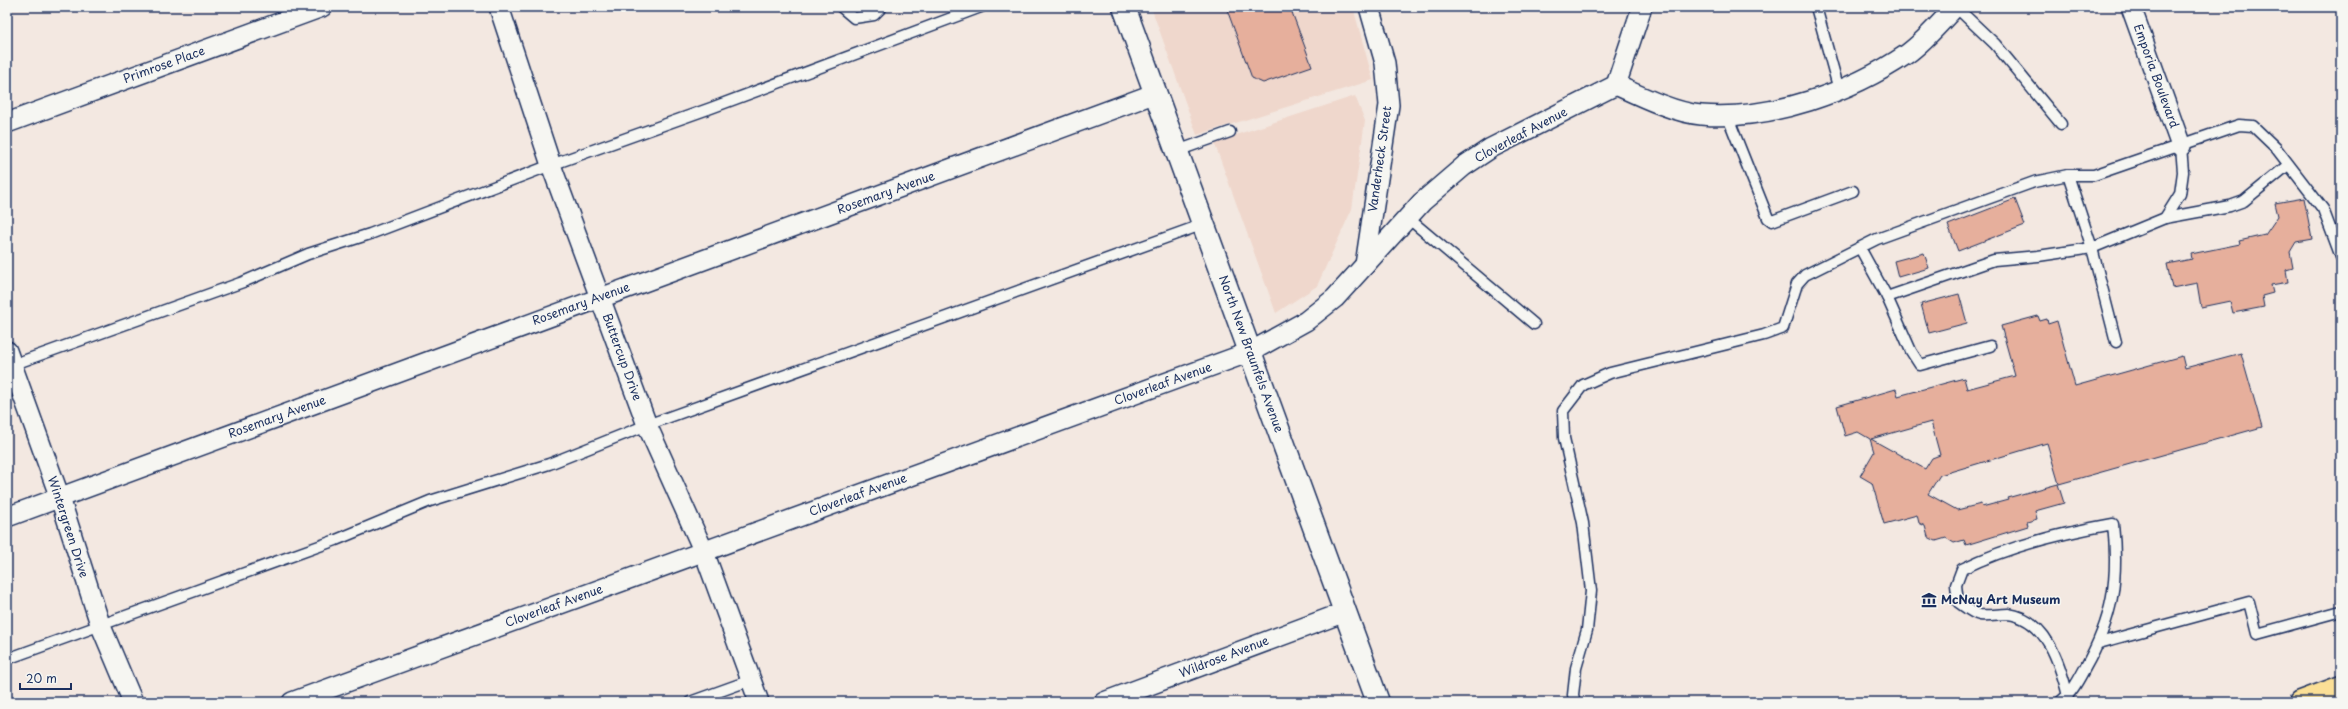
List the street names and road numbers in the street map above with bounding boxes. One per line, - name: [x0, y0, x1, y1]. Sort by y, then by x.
- street label: Emporia Boulevard: [2130, 21, 2184, 131]
- street label: Primrose Place: [120, 41, 207, 87]
- street label: Cloverleaf Avenue: [1471, 102, 1571, 166]
- street label: Vanderheck Street: [1363, 104, 1395, 213]
- street label: Rosemary Avenue: [834, 166, 937, 218]
- street label: North New Braunfels Avenue: [1215, 272, 1289, 435]
- street label: Rosemary Avenue: [529, 277, 632, 329]
- street label: Buttercup Drive: [599, 310, 647, 403]
- street label: Cloverleaf Avenue: [1111, 357, 1214, 409]
- street label: Rosemary Avenue: [225, 390, 328, 442]
- street label: Cloverleaf Avenue: [806, 468, 909, 520]
- street label: Wintergreen Drive: [44, 474, 94, 580]
- street label: Cloverleaf Avenue: [502, 579, 605, 631]
- street label: Wildrose Avenue: [1176, 630, 1272, 681]

